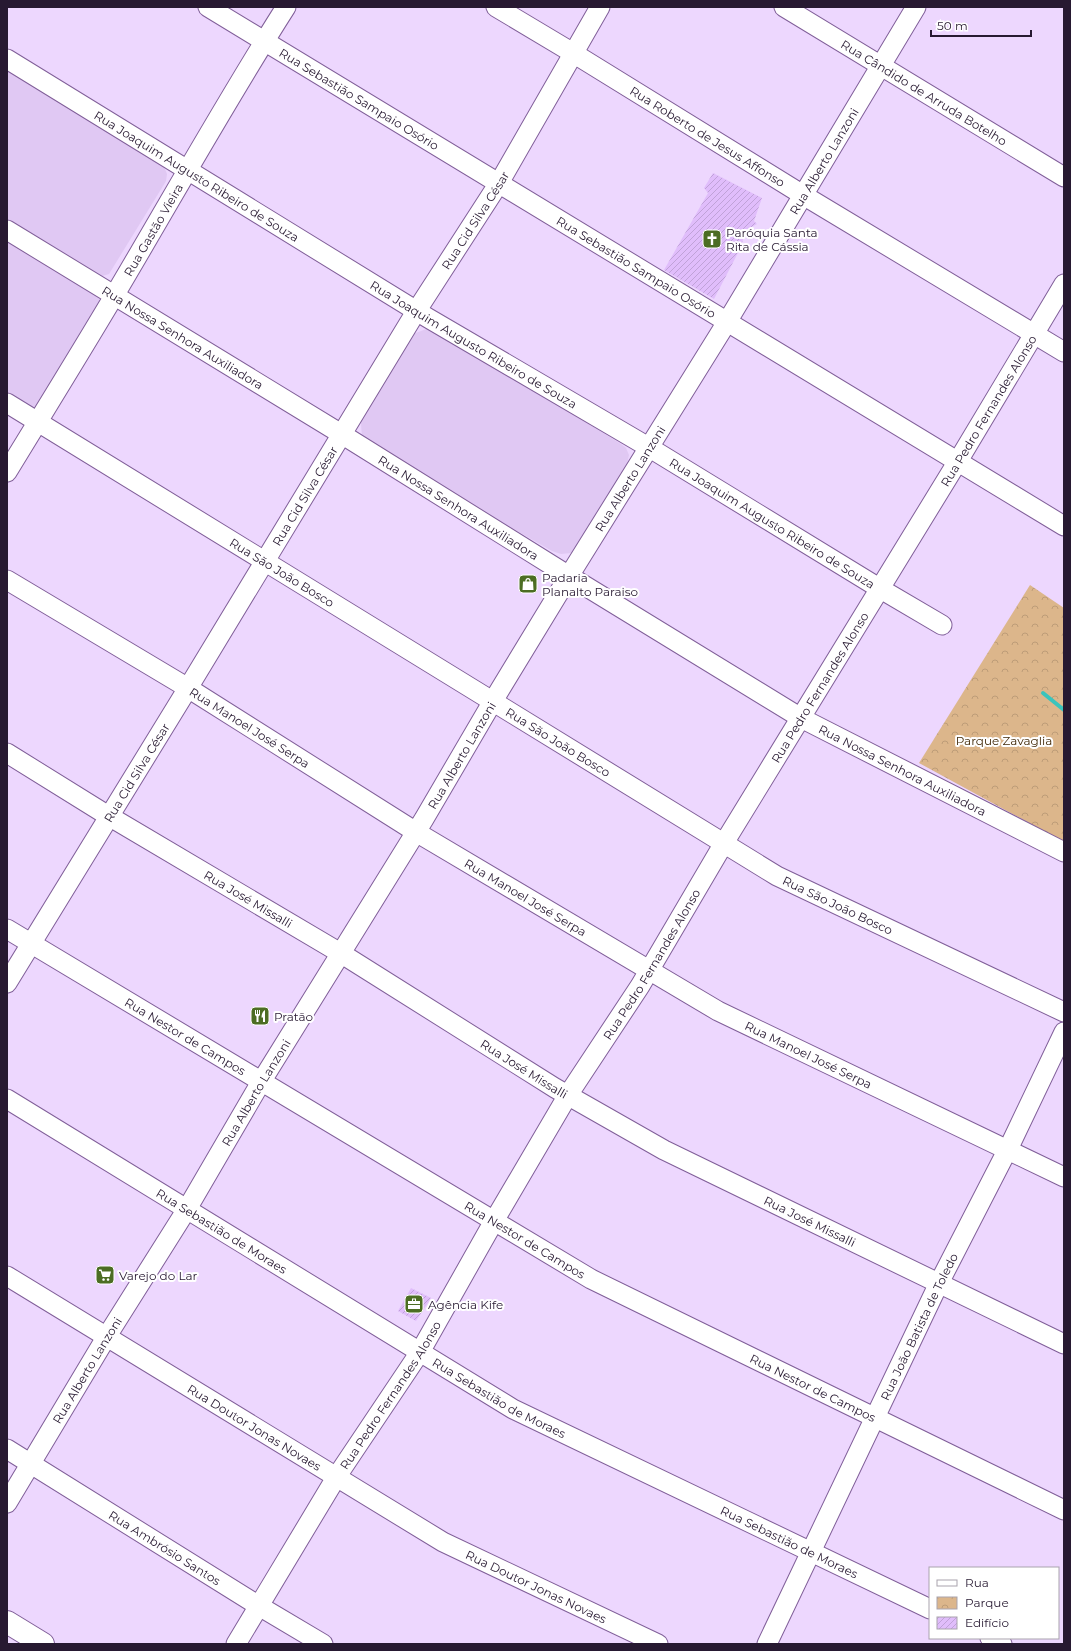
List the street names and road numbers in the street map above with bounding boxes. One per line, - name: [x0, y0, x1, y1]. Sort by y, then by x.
- street label: Rua Cândido de Arruda Botelho: [838, 36, 1010, 148]
- street label: Rua Sebastião Sampaio Osório: [277, 45, 442, 153]
- street label: Rua Roberto de Jesus Affonso: [627, 83, 788, 190]
- street label: Rua Alberto Lanzoni: [786, 105, 861, 217]
- street label: Rua Joaquim Augusto Ribeiro de Souza: [92, 107, 302, 245]
- street label: Rua Cid Silva César: [438, 168, 512, 272]
- street label: Rua Gastão Vieira: [120, 180, 186, 279]
- street label: Rua Sebastião Sampaio Osório: [554, 213, 719, 321]
- street label: Rua Joaquim Augusto Ribeiro de Souza: [368, 277, 580, 411]
- street label: Rua Nossa Senhora Auxiliadora: [99, 282, 266, 392]
- street label: Rua Pedro Fernandes Alonso: [937, 332, 1039, 489]
- street label: Rua Alberto Lanzoni: [591, 423, 668, 534]
- street label: Rua Cid Silva César: [269, 443, 341, 548]
- street label: Rua Nossa Senhora Auxiliadora: [376, 452, 542, 563]
- street label: Rua Joaquim Augusto Ribeiro de Souza: [667, 454, 878, 591]
- street label: Rua São João Bosco: [227, 534, 337, 610]
- street label: Rua Pedro Fernandes Alonso: [768, 609, 871, 765]
- street label: Rua Manoel José Serpa: [187, 684, 313, 771]
- street label: Rua Alberto Lanzoni: [424, 699, 498, 812]
- street label: Rua São João Bosco: [503, 704, 613, 779]
- street label: Rua Cid Silva César: [100, 720, 172, 825]
- street label: Rua Nossa Senhora Auxiliadora: [816, 721, 989, 819]
- street label: Rua Manoel José Serpa: [462, 855, 589, 939]
- street label: Rua José Missalli: [202, 867, 295, 931]
- street label: Rua São João Bosco: [780, 872, 895, 937]
- street label: Rua Pedro Fernandes Alonso: [599, 886, 703, 1042]
- street label: Rua Nestor de Campos: [122, 994, 249, 1078]
- street label: Rua Manoel José Serpa: [743, 1018, 875, 1091]
- street label: Rua Alberto Lanzoni: [218, 1036, 293, 1149]
- street label: Rua José Missalli: [478, 1036, 571, 1101]
- street label: Rua Sebastião de Moraes: [154, 1185, 290, 1276]
- street label: Rua José Missalli: [762, 1192, 858, 1249]
- street label: Rua Nestor de Campos: [462, 1197, 588, 1282]
- street label: Rua João Batista de Toledo: [877, 1250, 961, 1402]
- street label: Rua Alberto Lanzoni: [49, 1314, 125, 1426]
- street label: Rua Pedro Fernandes Alonso: [336, 1318, 444, 1472]
- street label: Rua Nestor de Campos: [748, 1350, 879, 1425]
- street label: Rua Sebastião de Moraes: [430, 1354, 569, 1441]
- street label: Rua Doutor Jonas Novaes: [185, 1381, 324, 1474]
- street label: Rua Sebastião de Moraes: [718, 1502, 861, 1581]
- street label: Rua Ambrósio Santos: [106, 1507, 224, 1588]
- street label: Rua Doutor Jonas Novaes: [463, 1546, 609, 1626]

